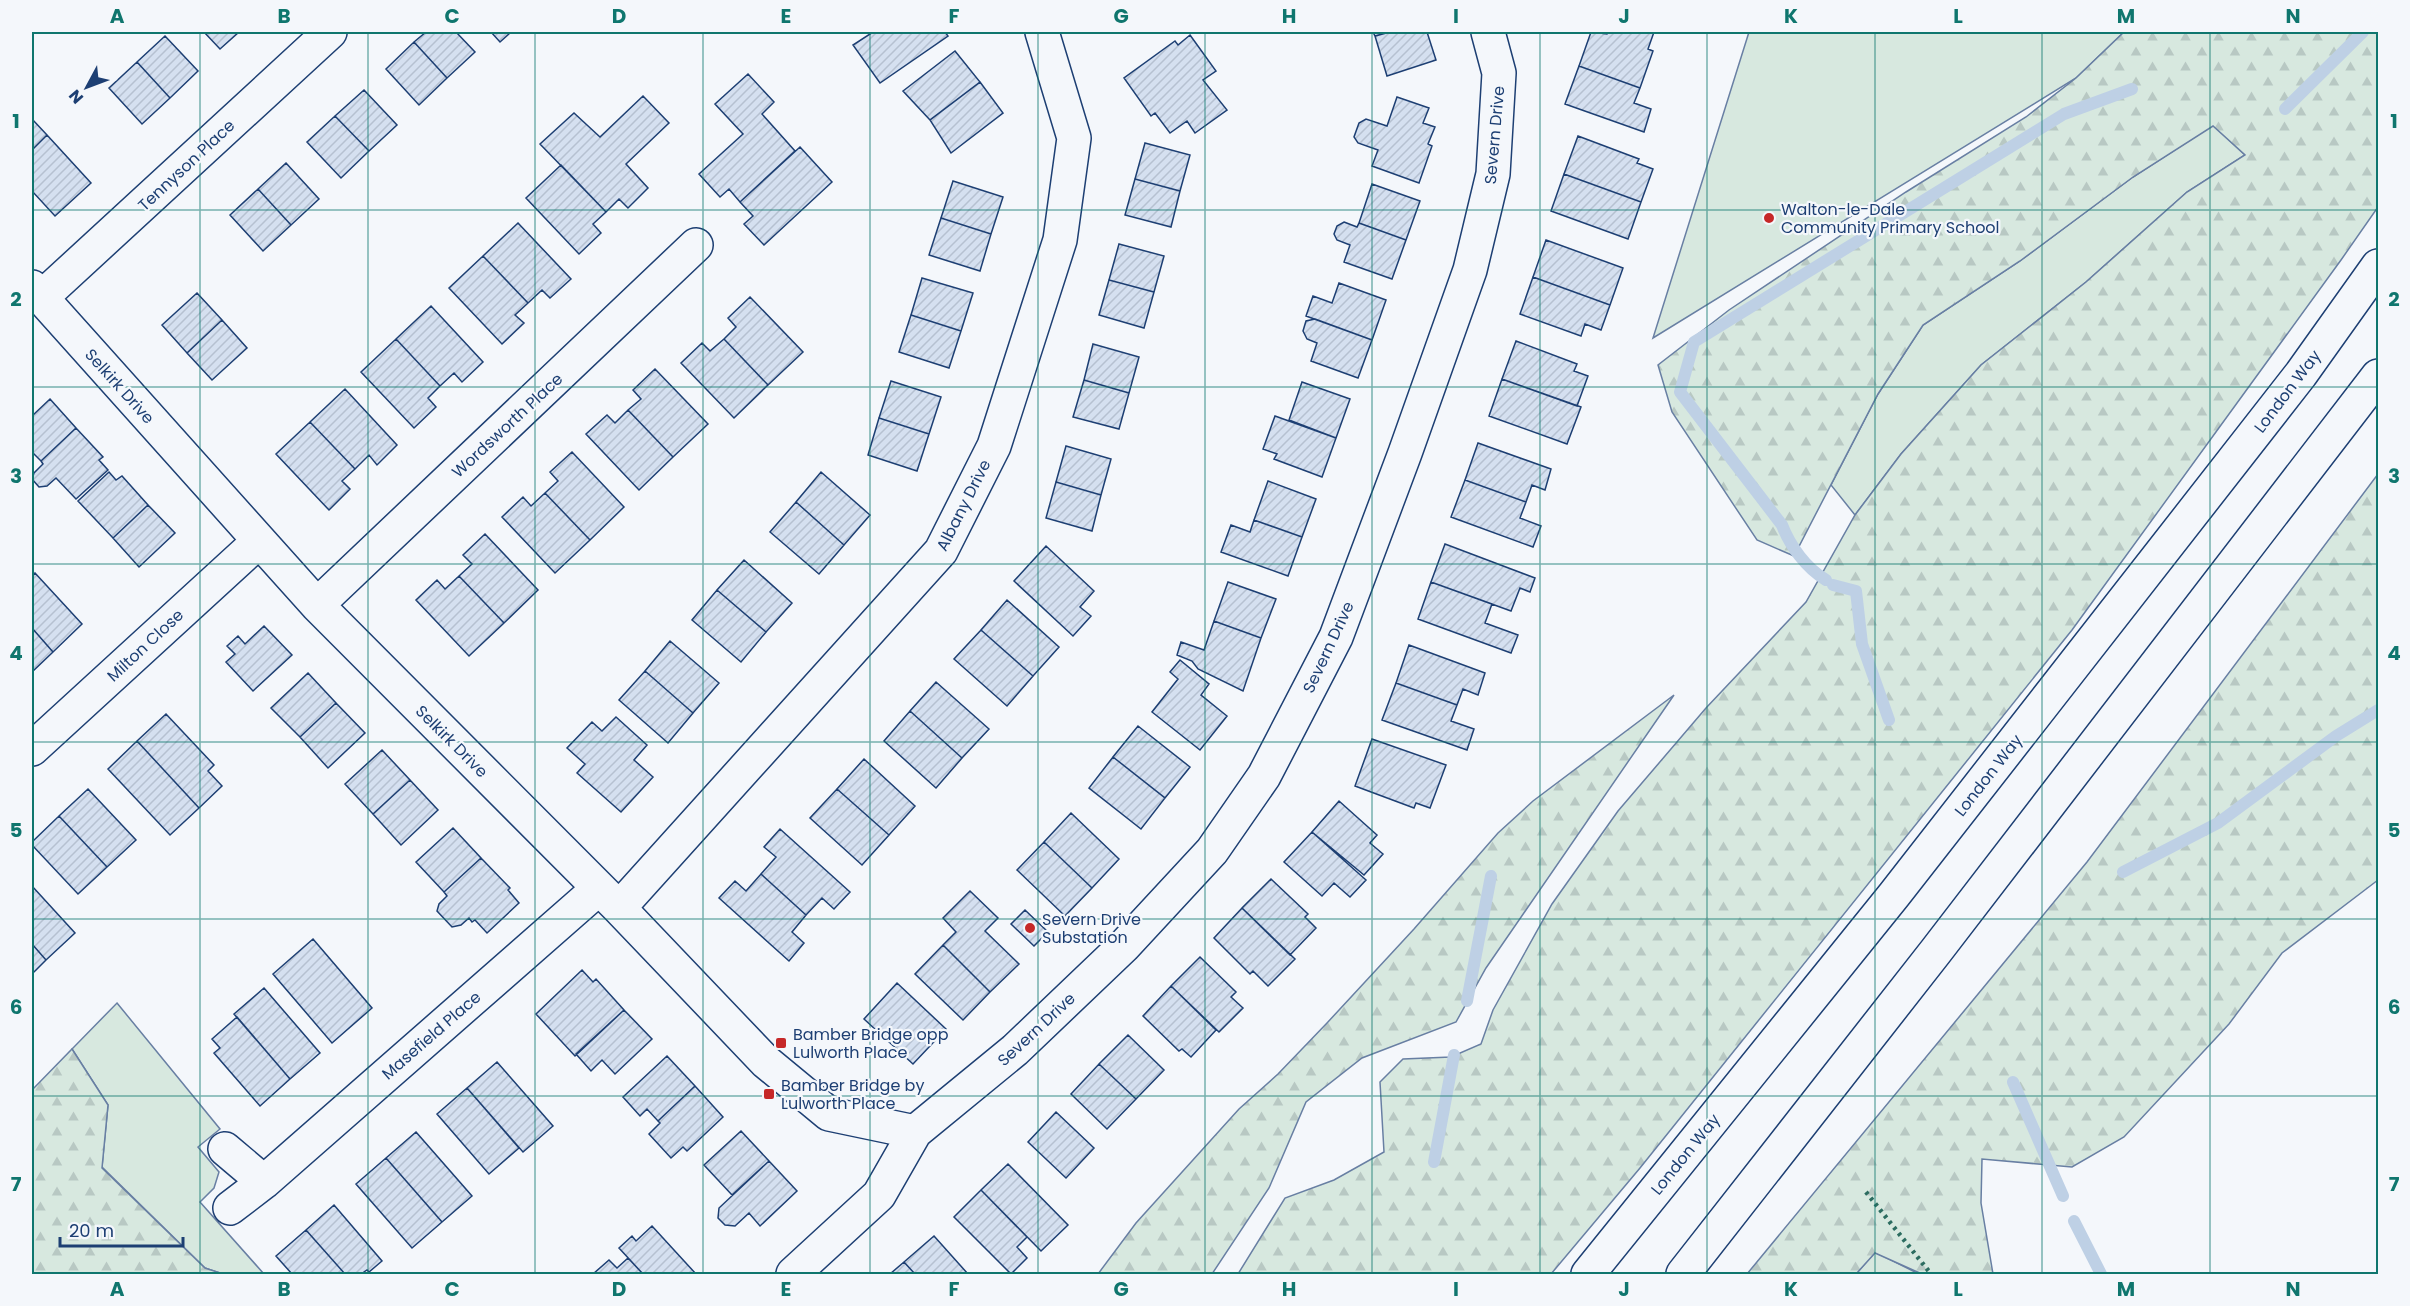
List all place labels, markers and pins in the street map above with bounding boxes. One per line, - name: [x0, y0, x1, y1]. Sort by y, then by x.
- place label: Walton-le-Dale Community Primary School: [1781, 198, 2000, 239]
- marker: Walton-le-Dale Community Primary School: [1762, 211, 1776, 225]
- place label: Severn Drive Substation: [1042, 908, 1141, 949]
- marker: Severn Drive Substation: [1023, 921, 1037, 935]
- place label: Bamber Bridge opp Lulworth Place: [793, 1023, 949, 1064]
- marker: Bamber Bridge opp Lulworth Place: [774, 1036, 788, 1050]
- place label: Bamber Bridge by Lulworth Place: [781, 1074, 924, 1115]
- marker: Bamber Bridge by Lulworth Place: [762, 1087, 776, 1101]

